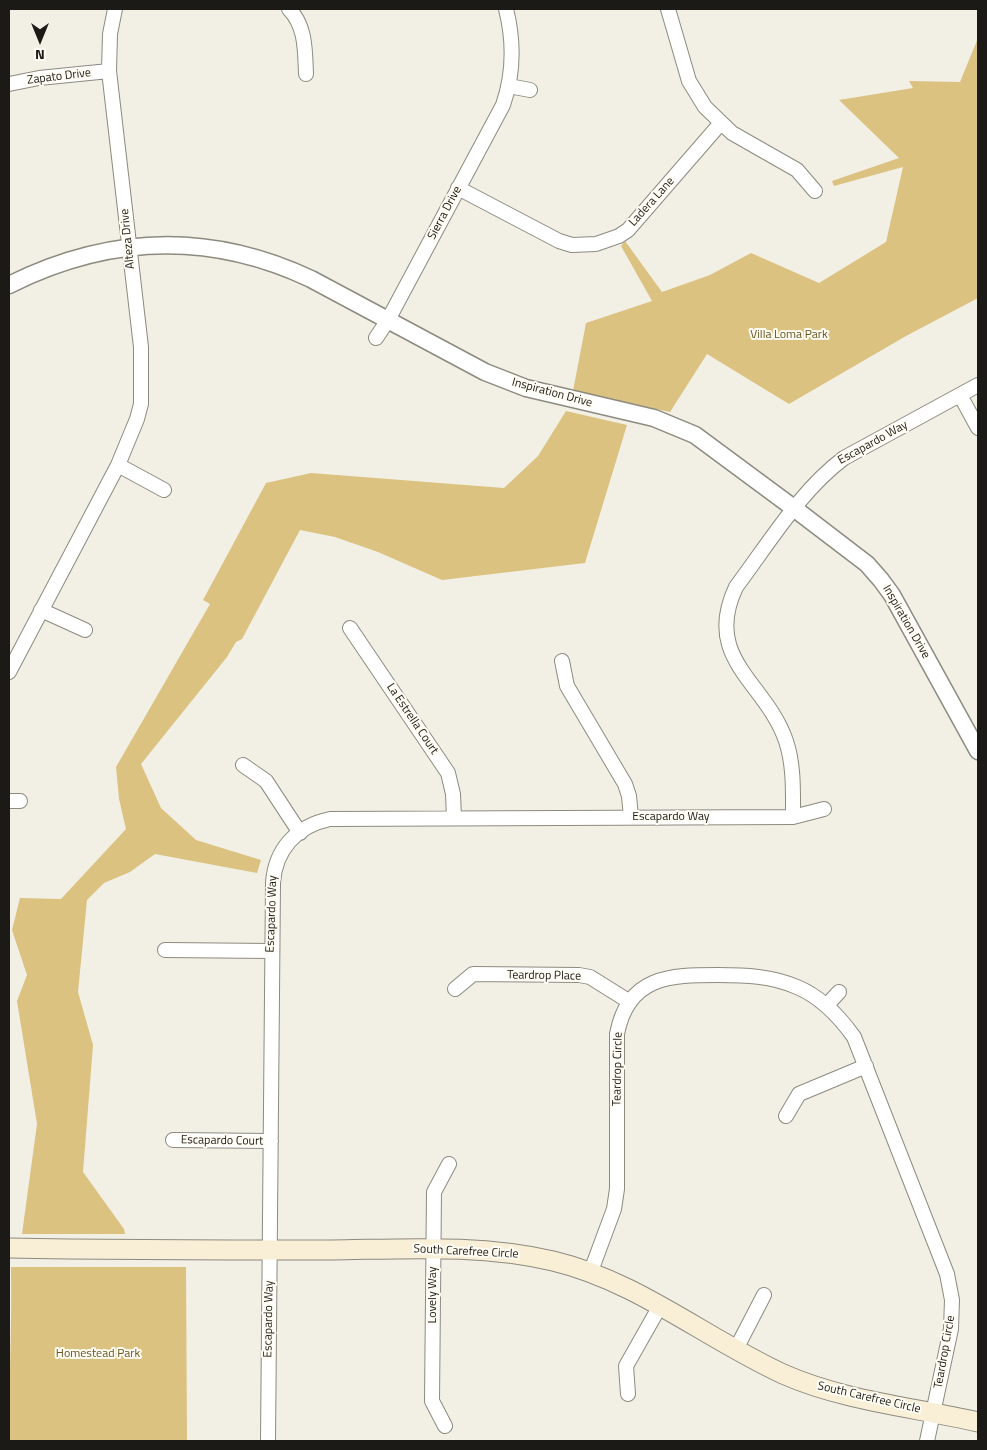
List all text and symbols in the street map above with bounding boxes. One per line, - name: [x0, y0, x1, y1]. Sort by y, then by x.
- north arrow: [15, 15, 65, 65]
- text: N: [35, 45, 45, 66]
- street label: Zapato Drive: [26, 66, 92, 88]
- street label: Ladera Lane: [626, 174, 678, 230]
- street label: Sierra Drive: [425, 184, 465, 242]
- street label: Alteza Drive: [118, 208, 138, 270]
- park label: Villa Loma Park: [750, 328, 828, 342]
- street label: Inspiration Drive: [510, 375, 594, 411]
- street label: Escapardo Way: [836, 418, 910, 468]
- street label: Inspiration Drive: [879, 583, 933, 661]
- street label: La Estrella Court: [383, 681, 441, 757]
- street label: Escapardo Way: [632, 810, 710, 824]
- street label: Escapardo Way: [263, 875, 281, 953]
- street label: Teardrop Place: [507, 968, 581, 984]
- street label: Teardrop Circle: [610, 1032, 626, 1106]
- street label: Escapardo Court: [181, 1133, 263, 1149]
- street label: South Carefree Circle: [413, 1242, 519, 1262]
- street label: Lovely Way: [426, 1266, 440, 1324]
- street label: Escapardo Way: [261, 1280, 277, 1358]
- street label: Teardrop Circle: [931, 1314, 959, 1390]
- park label: Homestead Park: [56, 1347, 140, 1361]
- street label: South Carefree Circle: [816, 1379, 922, 1417]

